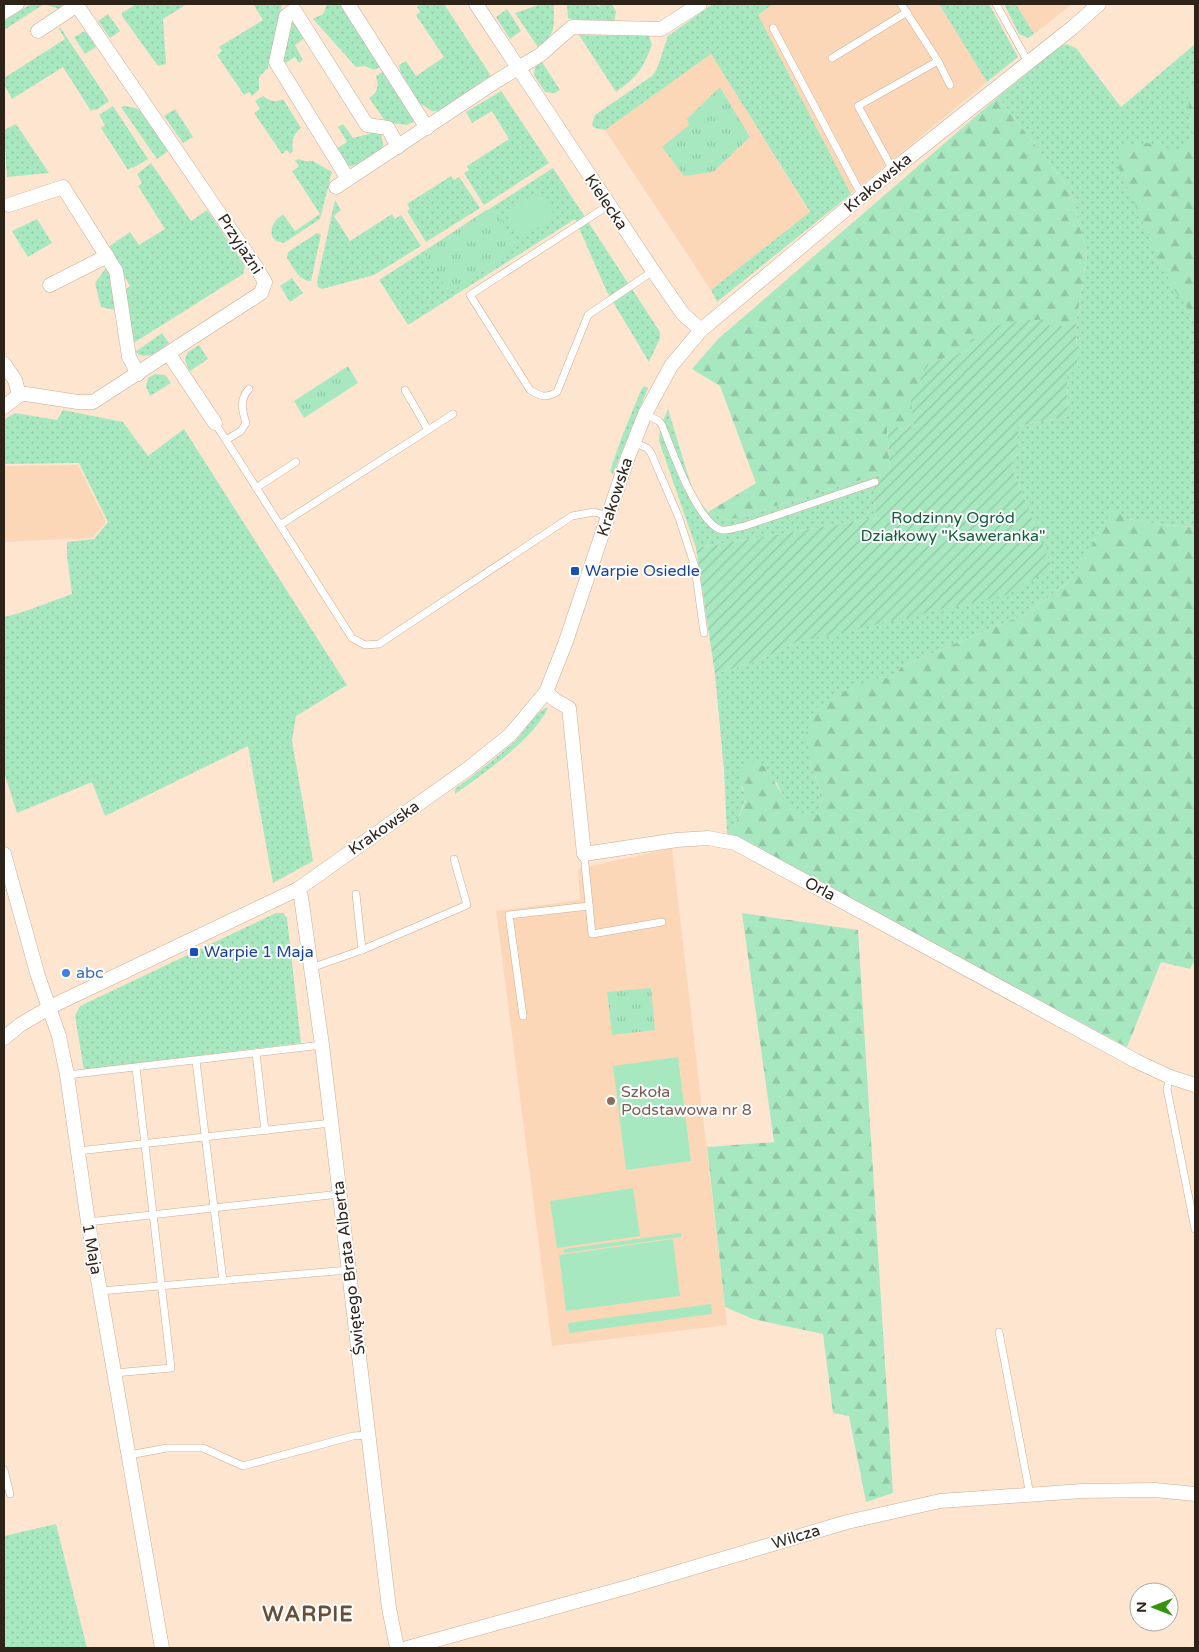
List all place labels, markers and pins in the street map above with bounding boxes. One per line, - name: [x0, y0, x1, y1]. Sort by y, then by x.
- place label: Warpie Osiedle: [585, 561, 700, 581]
- marker: Warpie Osiedle: [569, 565, 581, 577]
- place label: Warpie 1 Maja: [204, 942, 314, 962]
- marker: Warpie 1 Maja: [188, 946, 200, 958]
- place label: abc: [76, 963, 104, 983]
- marker: abc: [60, 967, 72, 979]
- place label: Szkoła Podstawowa nr 8: [621, 1082, 752, 1120]
- marker: Szkoła Podstawowa nr 8: [605, 1095, 617, 1107]

